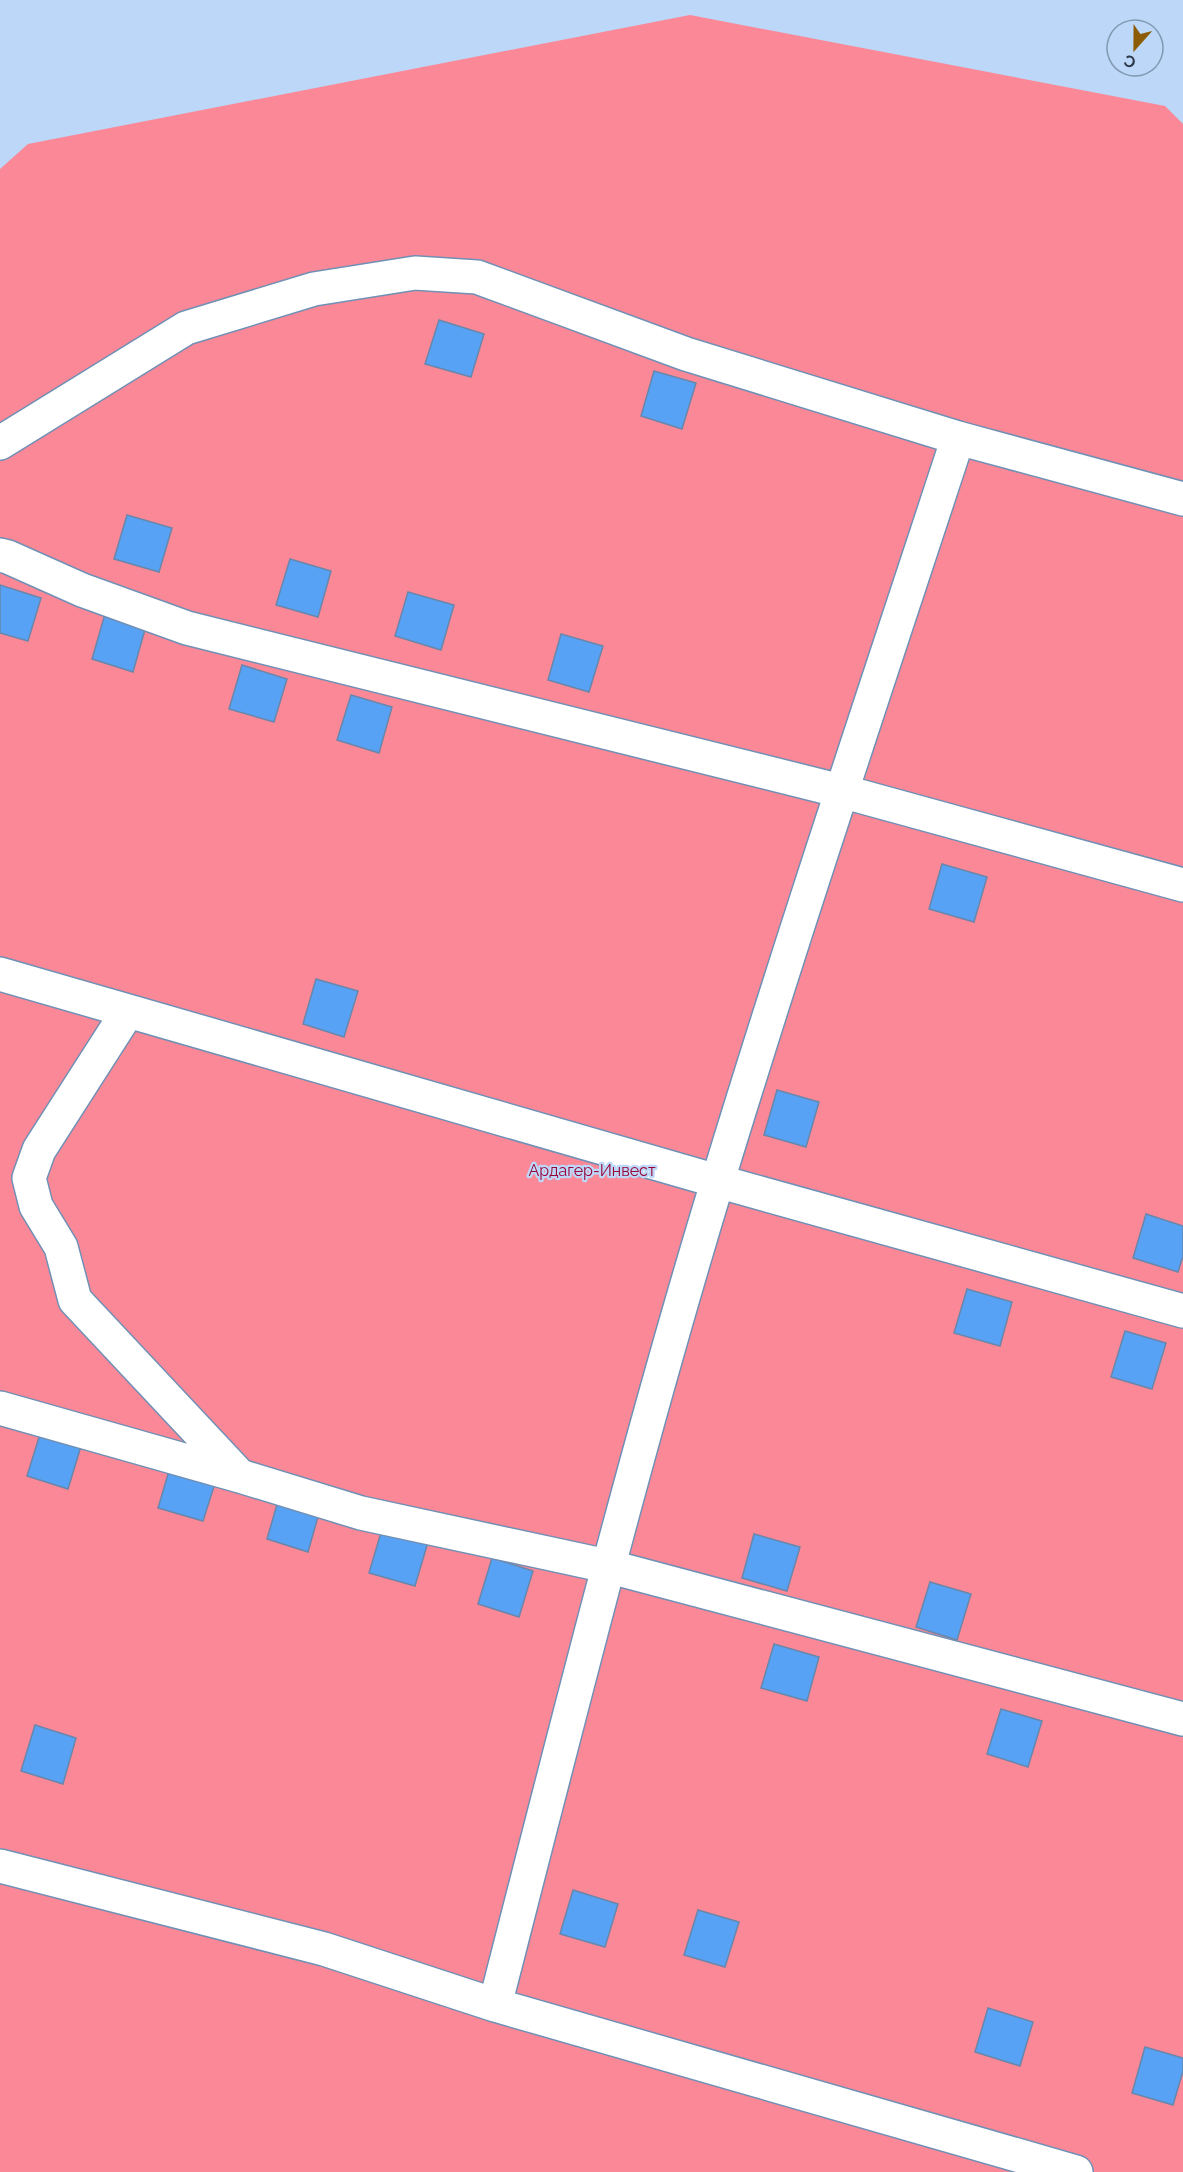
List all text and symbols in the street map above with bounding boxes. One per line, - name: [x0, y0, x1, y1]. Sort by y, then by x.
- north arrow: [1105, 18, 1165, 78]
- text: С: [1121, 51, 1138, 72]
- park label: Ардагер-Инвест: [528, 1161, 656, 1180]

